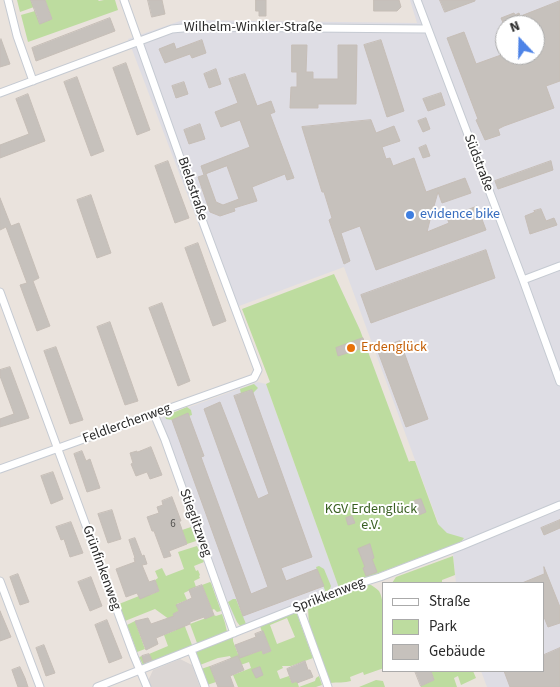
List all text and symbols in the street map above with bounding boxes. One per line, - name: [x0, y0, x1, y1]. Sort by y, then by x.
- north arrow: [495, 15, 545, 65]
- text: N: [507, 16, 523, 38]
- street label: Wilhelm-Winkler-Straße: [184, 20, 322, 36]
- street label: Südstraße: [459, 132, 497, 194]
- street label: Bielastraße: [173, 155, 211, 223]
- place label: evidence bike: [420, 207, 500, 223]
- marker: evidence bike: [404, 209, 416, 221]
- place label: Erdenglück: [361, 340, 427, 356]
- marker: Erdenglück: [345, 342, 357, 354]
- street label: Feldlerchenweg: [81, 400, 173, 448]
- street label: Stieglitzweg: [175, 487, 215, 559]
- park label: KGV Erdenglück e.V.: [325, 502, 417, 534]
- house number: 6: [170, 518, 176, 532]
- street label: Grünfinkenweg: [78, 523, 124, 613]
- street label: Sprikkenweg: [291, 575, 367, 617]
- legend: [382, 582, 545, 672]
- text: Straße: [429, 591, 470, 612]
- text: Park: [429, 616, 457, 637]
- text: Gebäude: [429, 641, 485, 662]

